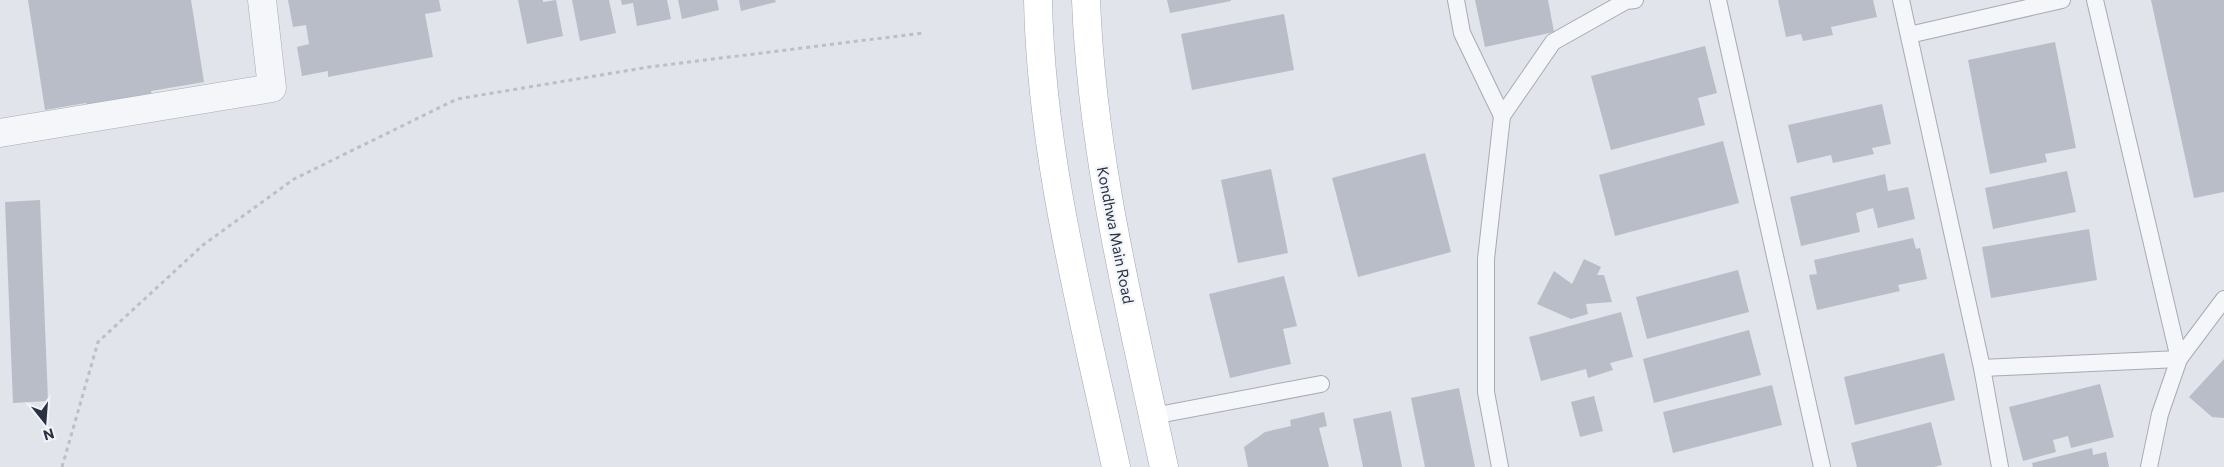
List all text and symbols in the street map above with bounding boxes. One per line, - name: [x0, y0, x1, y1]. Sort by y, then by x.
- street label: Kondhwa Main Road: [1094, 165, 1138, 305]
- north arrow: [20, 397, 70, 447]
- text: N: [41, 425, 56, 445]

